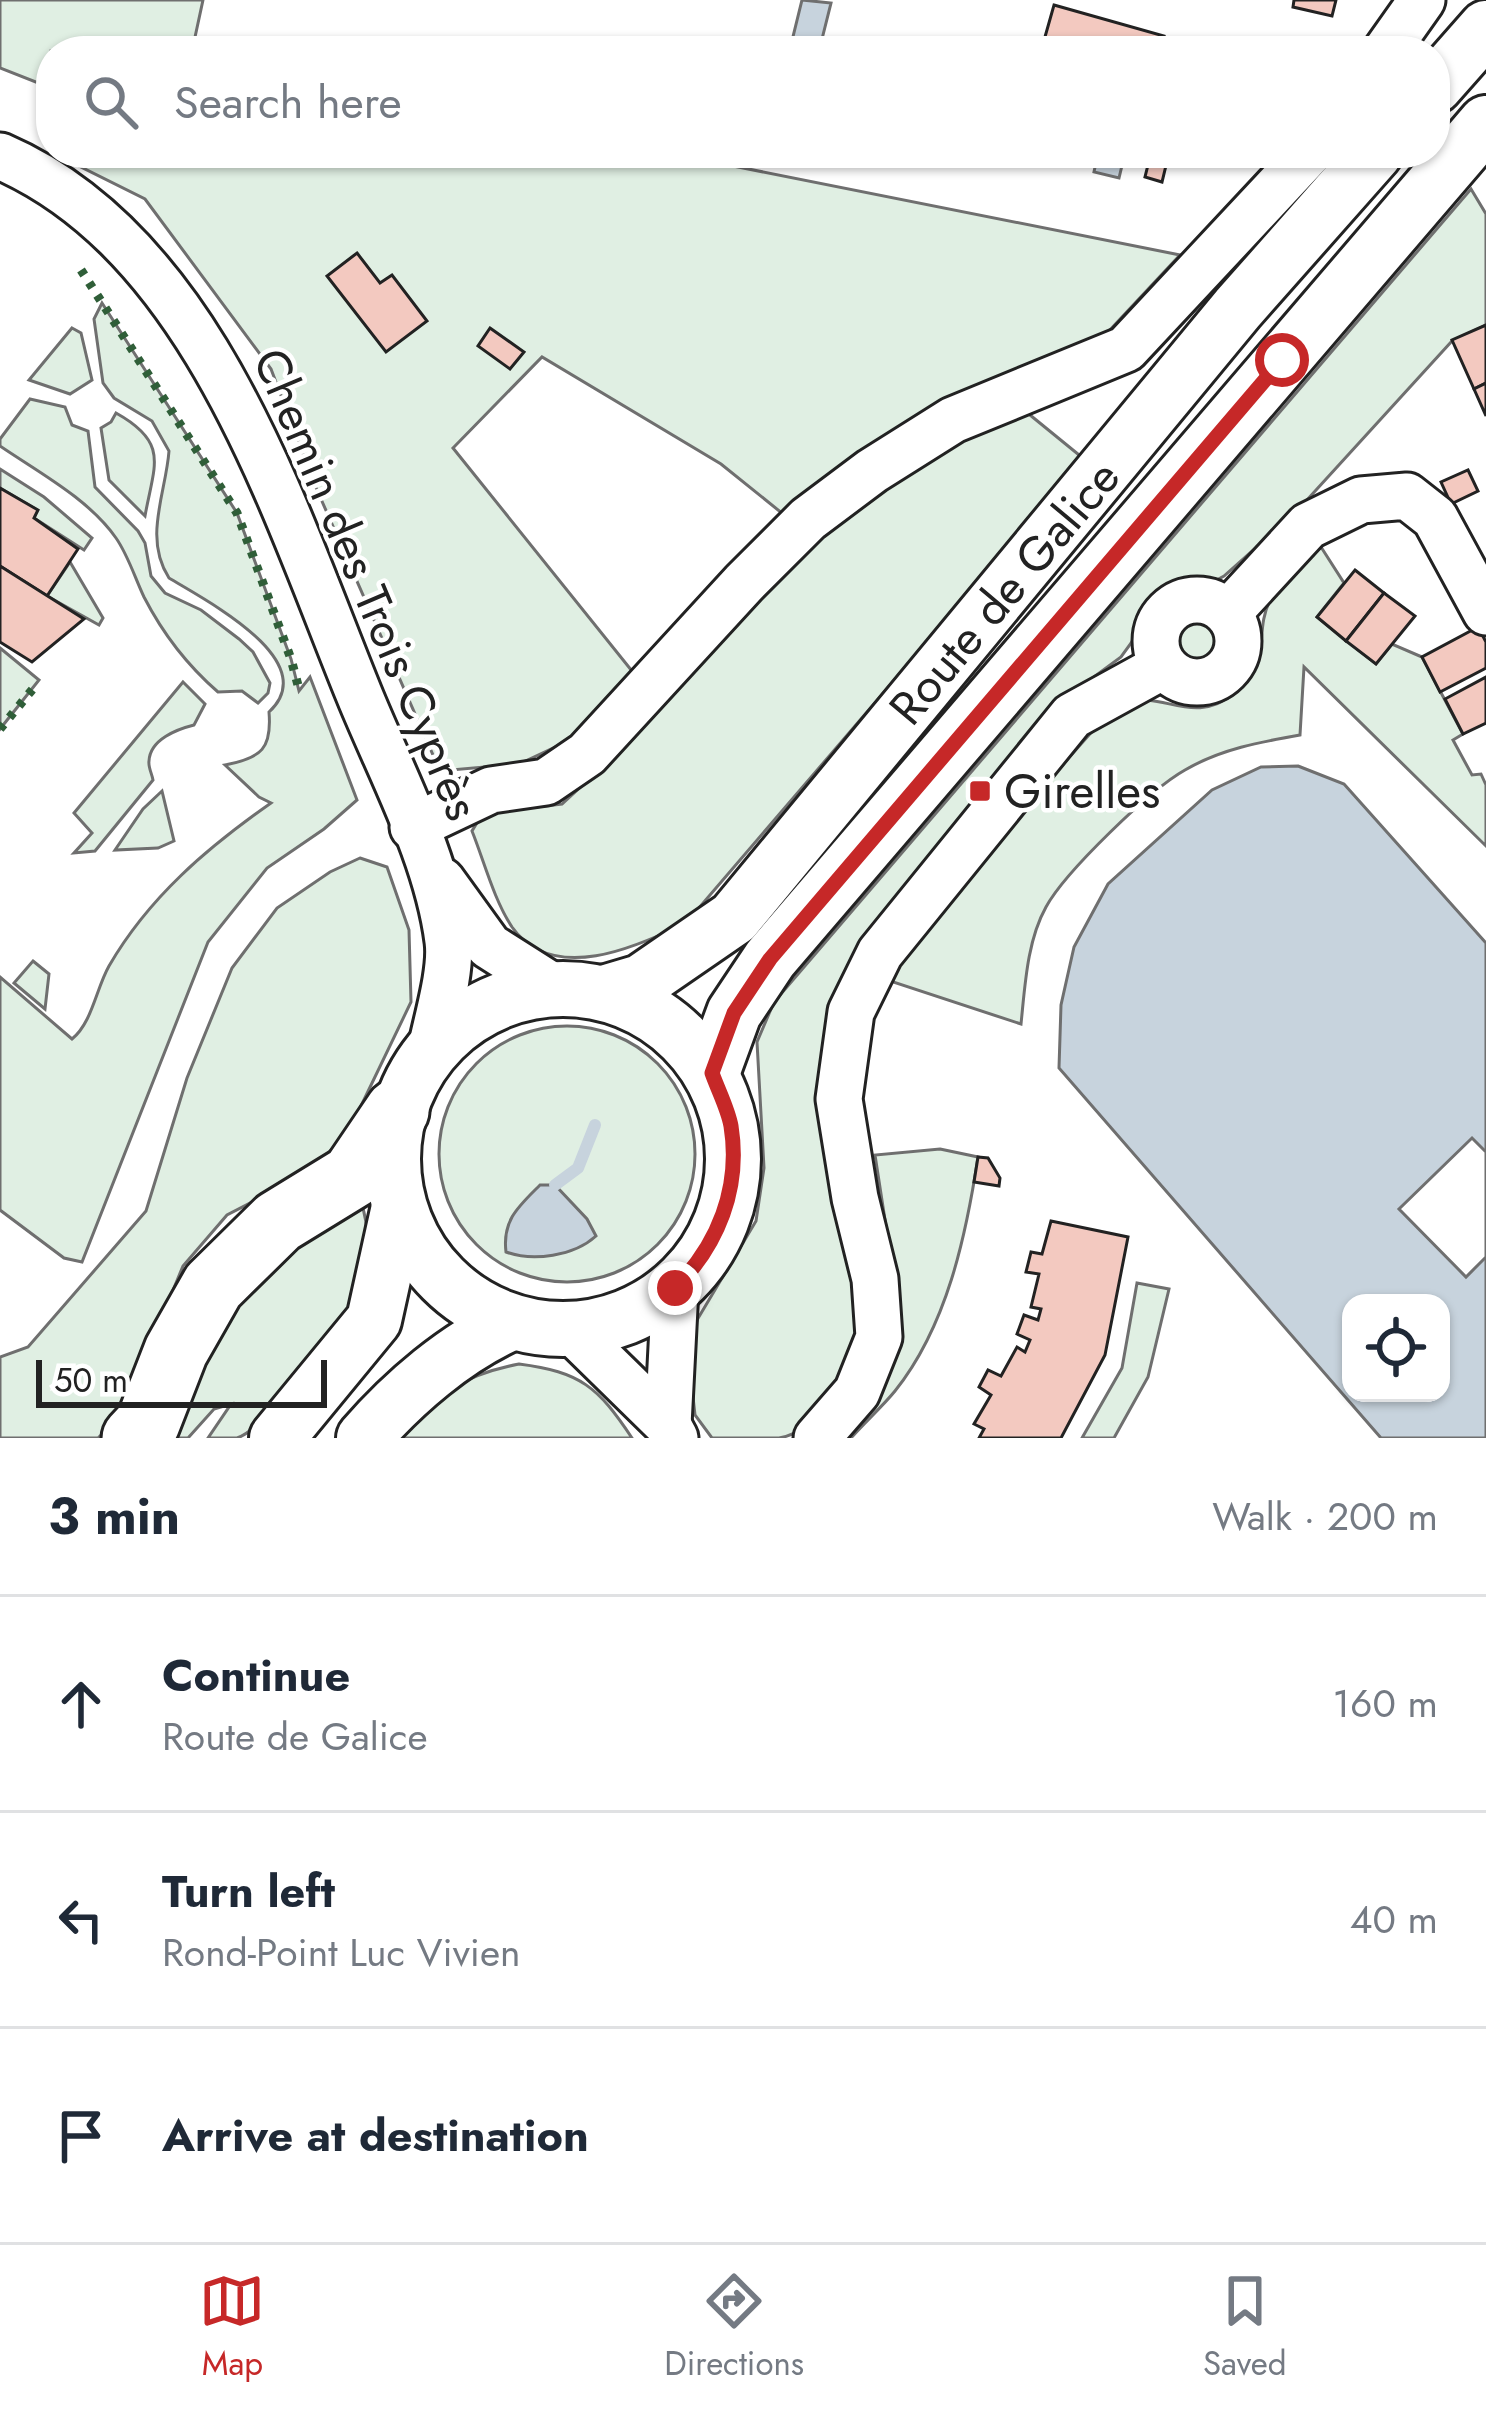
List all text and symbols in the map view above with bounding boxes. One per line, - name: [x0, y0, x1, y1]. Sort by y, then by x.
- search box: [36, 36, 1450, 168]
- icon: search: [78, 69, 144, 135]
- text: Search here: [174, 70, 402, 135]
- route start: [1255, 333, 1309, 387]
- street label: Chemin des Trois Cyprès: [236, 338, 497, 831]
- street label: Route de Galice: [873, 445, 1136, 740]
- place label: Girelles: [1004, 757, 1160, 826]
- marker: Girelles: [967, 778, 993, 804]
- route end: [648, 1261, 702, 1315]
- map controls: [1342, 1294, 1450, 1402]
- button: locate: [1342, 1294, 1450, 1402]
- scale bar: [36, 1354, 327, 1407]
- text: 50 m: [54, 1357, 128, 1404]
- text: 3 min: [48, 1479, 180, 1553]
- text: Walk · 200 m: [1212, 1488, 1438, 1545]
- text: Continue: [162, 1643, 350, 1708]
- icon: ahead: [48, 1671, 114, 1737]
- text: 160 m: [1332, 1675, 1438, 1732]
- text: Route de Galice: [162, 1708, 428, 1765]
- text: Turn left: [162, 1859, 335, 1924]
- icon: left: [48, 1887, 114, 1953]
- text: 40 m: [1350, 1891, 1438, 1948]
- text: Rond-Point Luc Vivien: [162, 1924, 521, 1981]
- icon: arrive: [48, 2103, 114, 2169]
- text: Arrive at destination: [162, 2103, 589, 2168]
- tab: Map: [199, 2268, 265, 2387]
- tab: Directions: [664, 2268, 804, 2387]
- tab: Saved: [1203, 2268, 1287, 2387]

